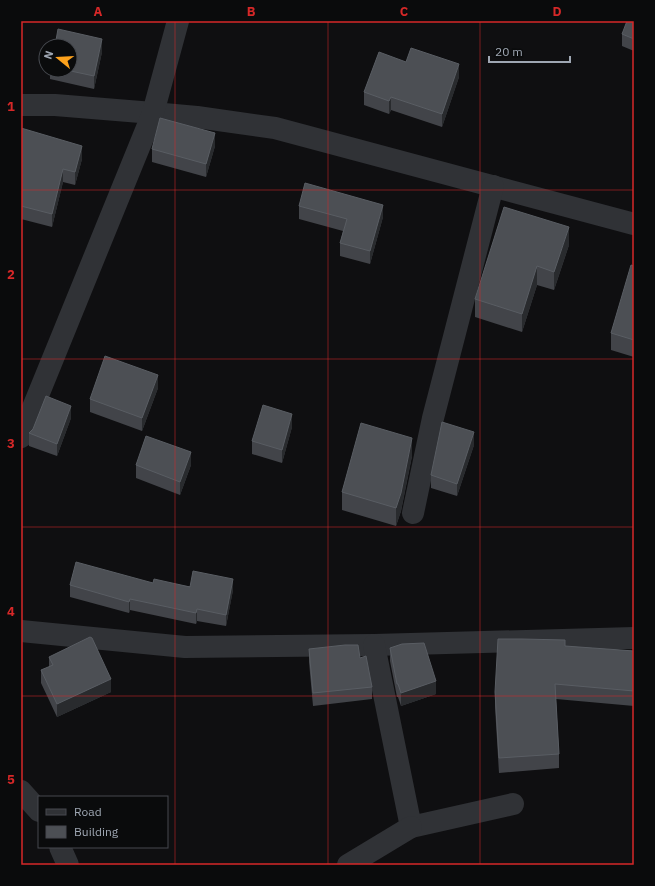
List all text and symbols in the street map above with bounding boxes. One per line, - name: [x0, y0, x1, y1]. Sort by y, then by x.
- text: A: [94, 3, 103, 20]
- text: B: [247, 3, 256, 20]
- text: C: [400, 3, 409, 20]
- text: D: [552, 3, 562, 20]
- north arrow: [38, 38, 78, 78]
- scale bar: [489, 38, 570, 64]
- text: 20 m: [495, 44, 523, 59]
- text: N: [41, 49, 56, 61]
- text: 1: [7, 98, 15, 115]
- text: 2: [7, 266, 15, 283]
- text: 3: [7, 435, 15, 452]
- text: 4: [7, 603, 15, 620]
- text: 5: [7, 771, 15, 788]
- legend: [38, 796, 168, 848]
- text: Road: [74, 804, 102, 819]
- text: Building: [74, 824, 119, 839]

